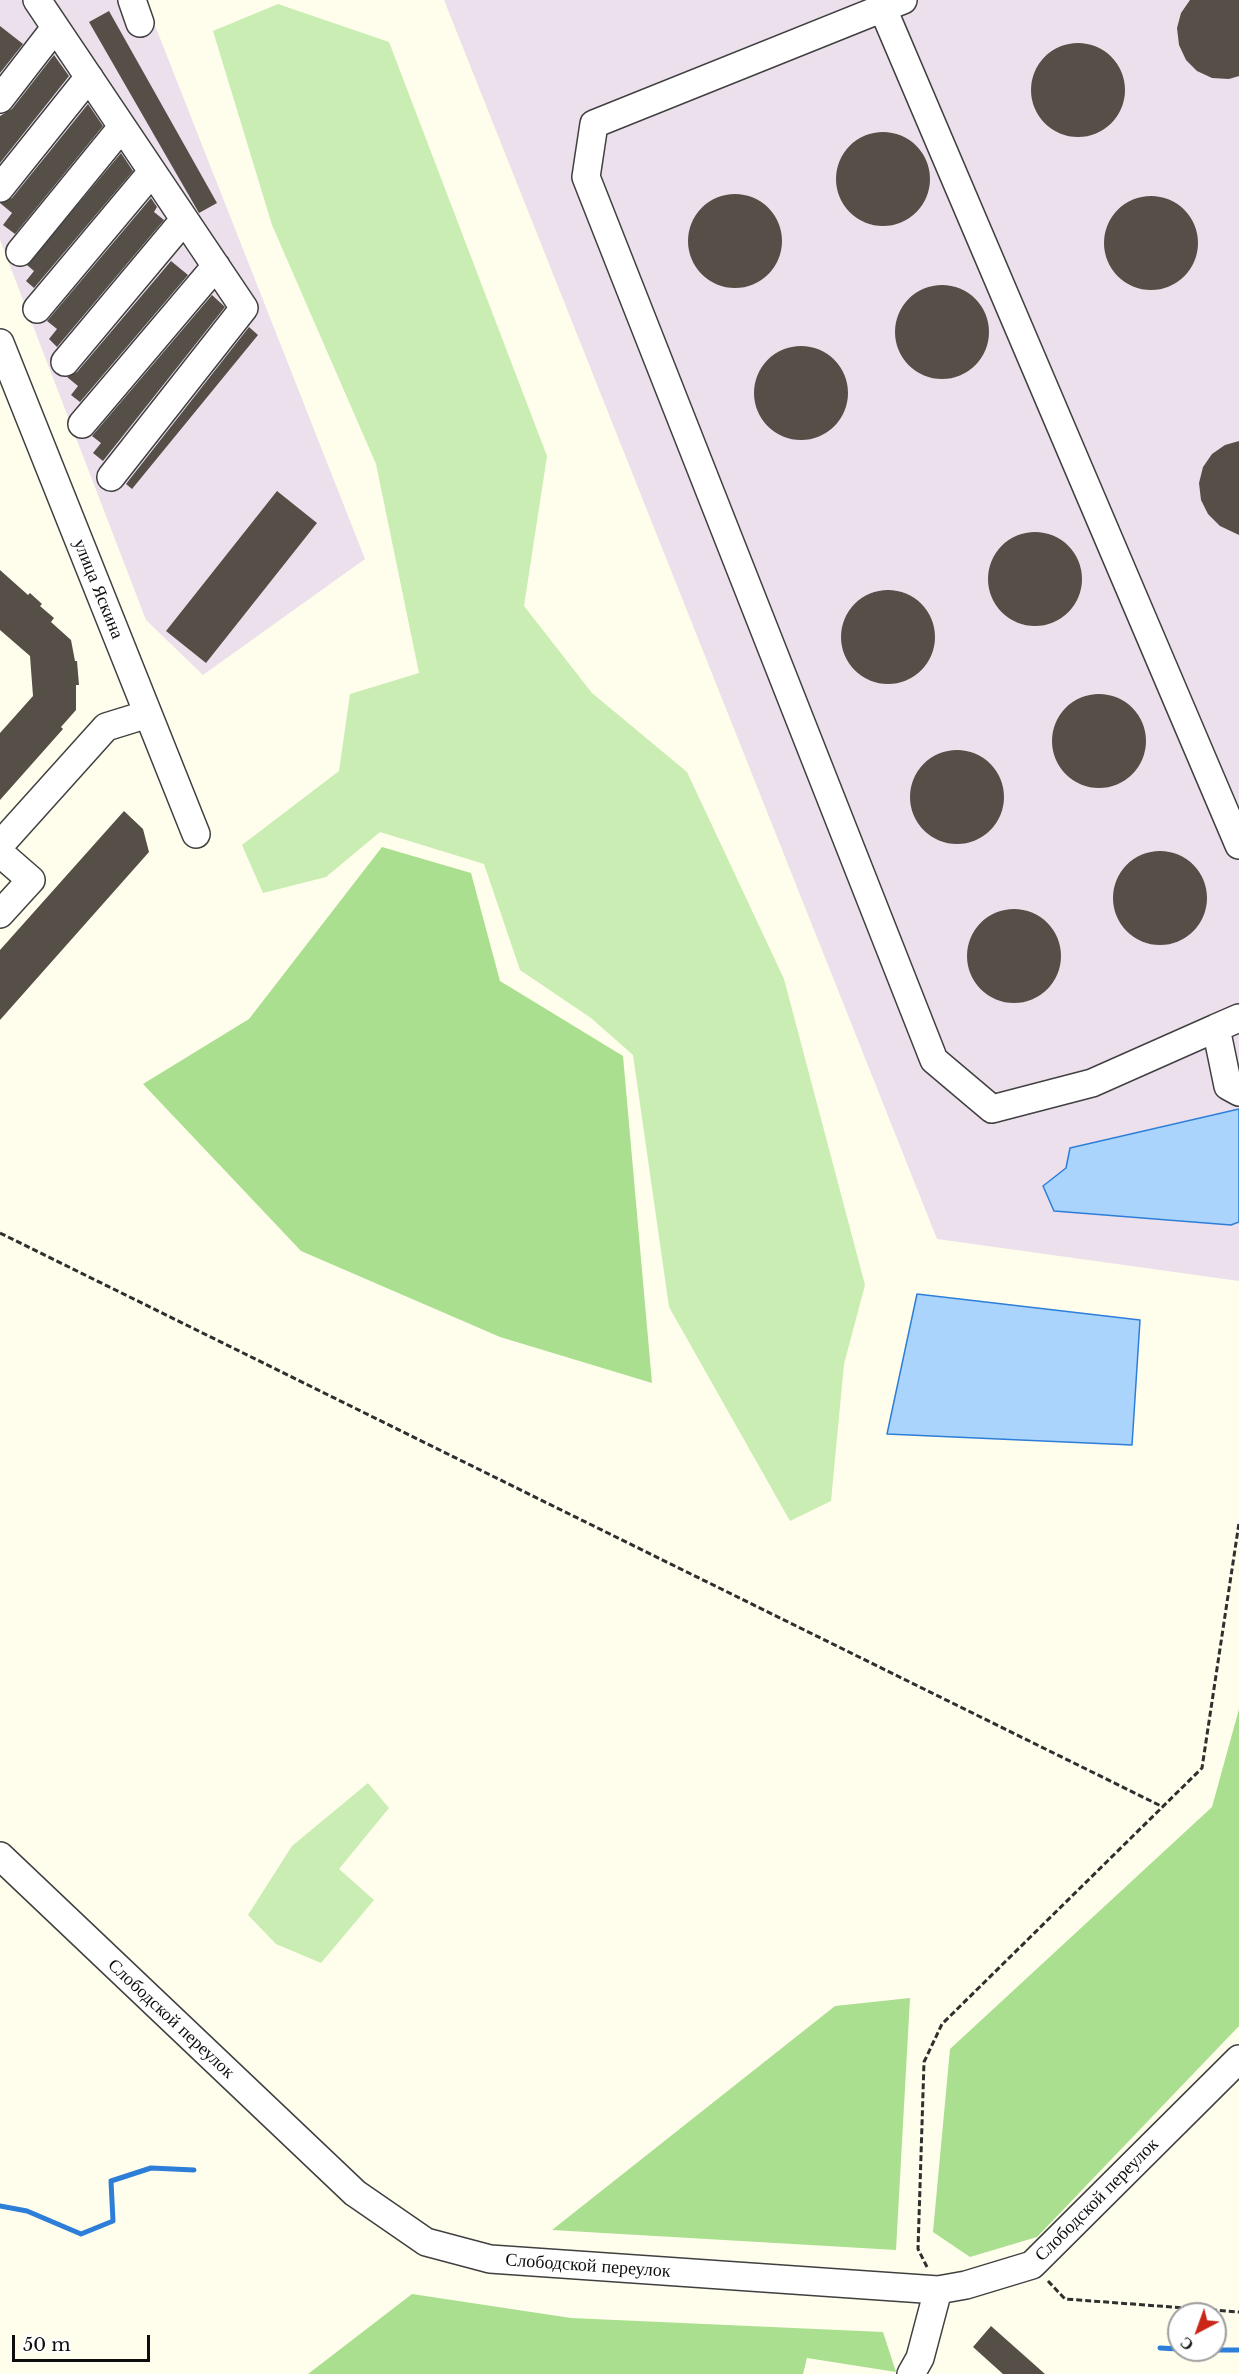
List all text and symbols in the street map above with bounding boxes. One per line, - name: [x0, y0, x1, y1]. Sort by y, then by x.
- street label: улица Яскина: [68, 536, 128, 642]
- street label: Слободской переулок: [103, 1955, 239, 2083]
- street label: Слободской переулок: [1031, 2134, 1163, 2266]
- street label: Слободской переулок: [505, 2249, 671, 2283]
- north arrow: [1167, 2302, 1227, 2362]
- scale bar: [15, 2323, 153, 2361]
- text: С: [1176, 2333, 1197, 2355]
- text: 50 m: [23, 2334, 71, 2356]

